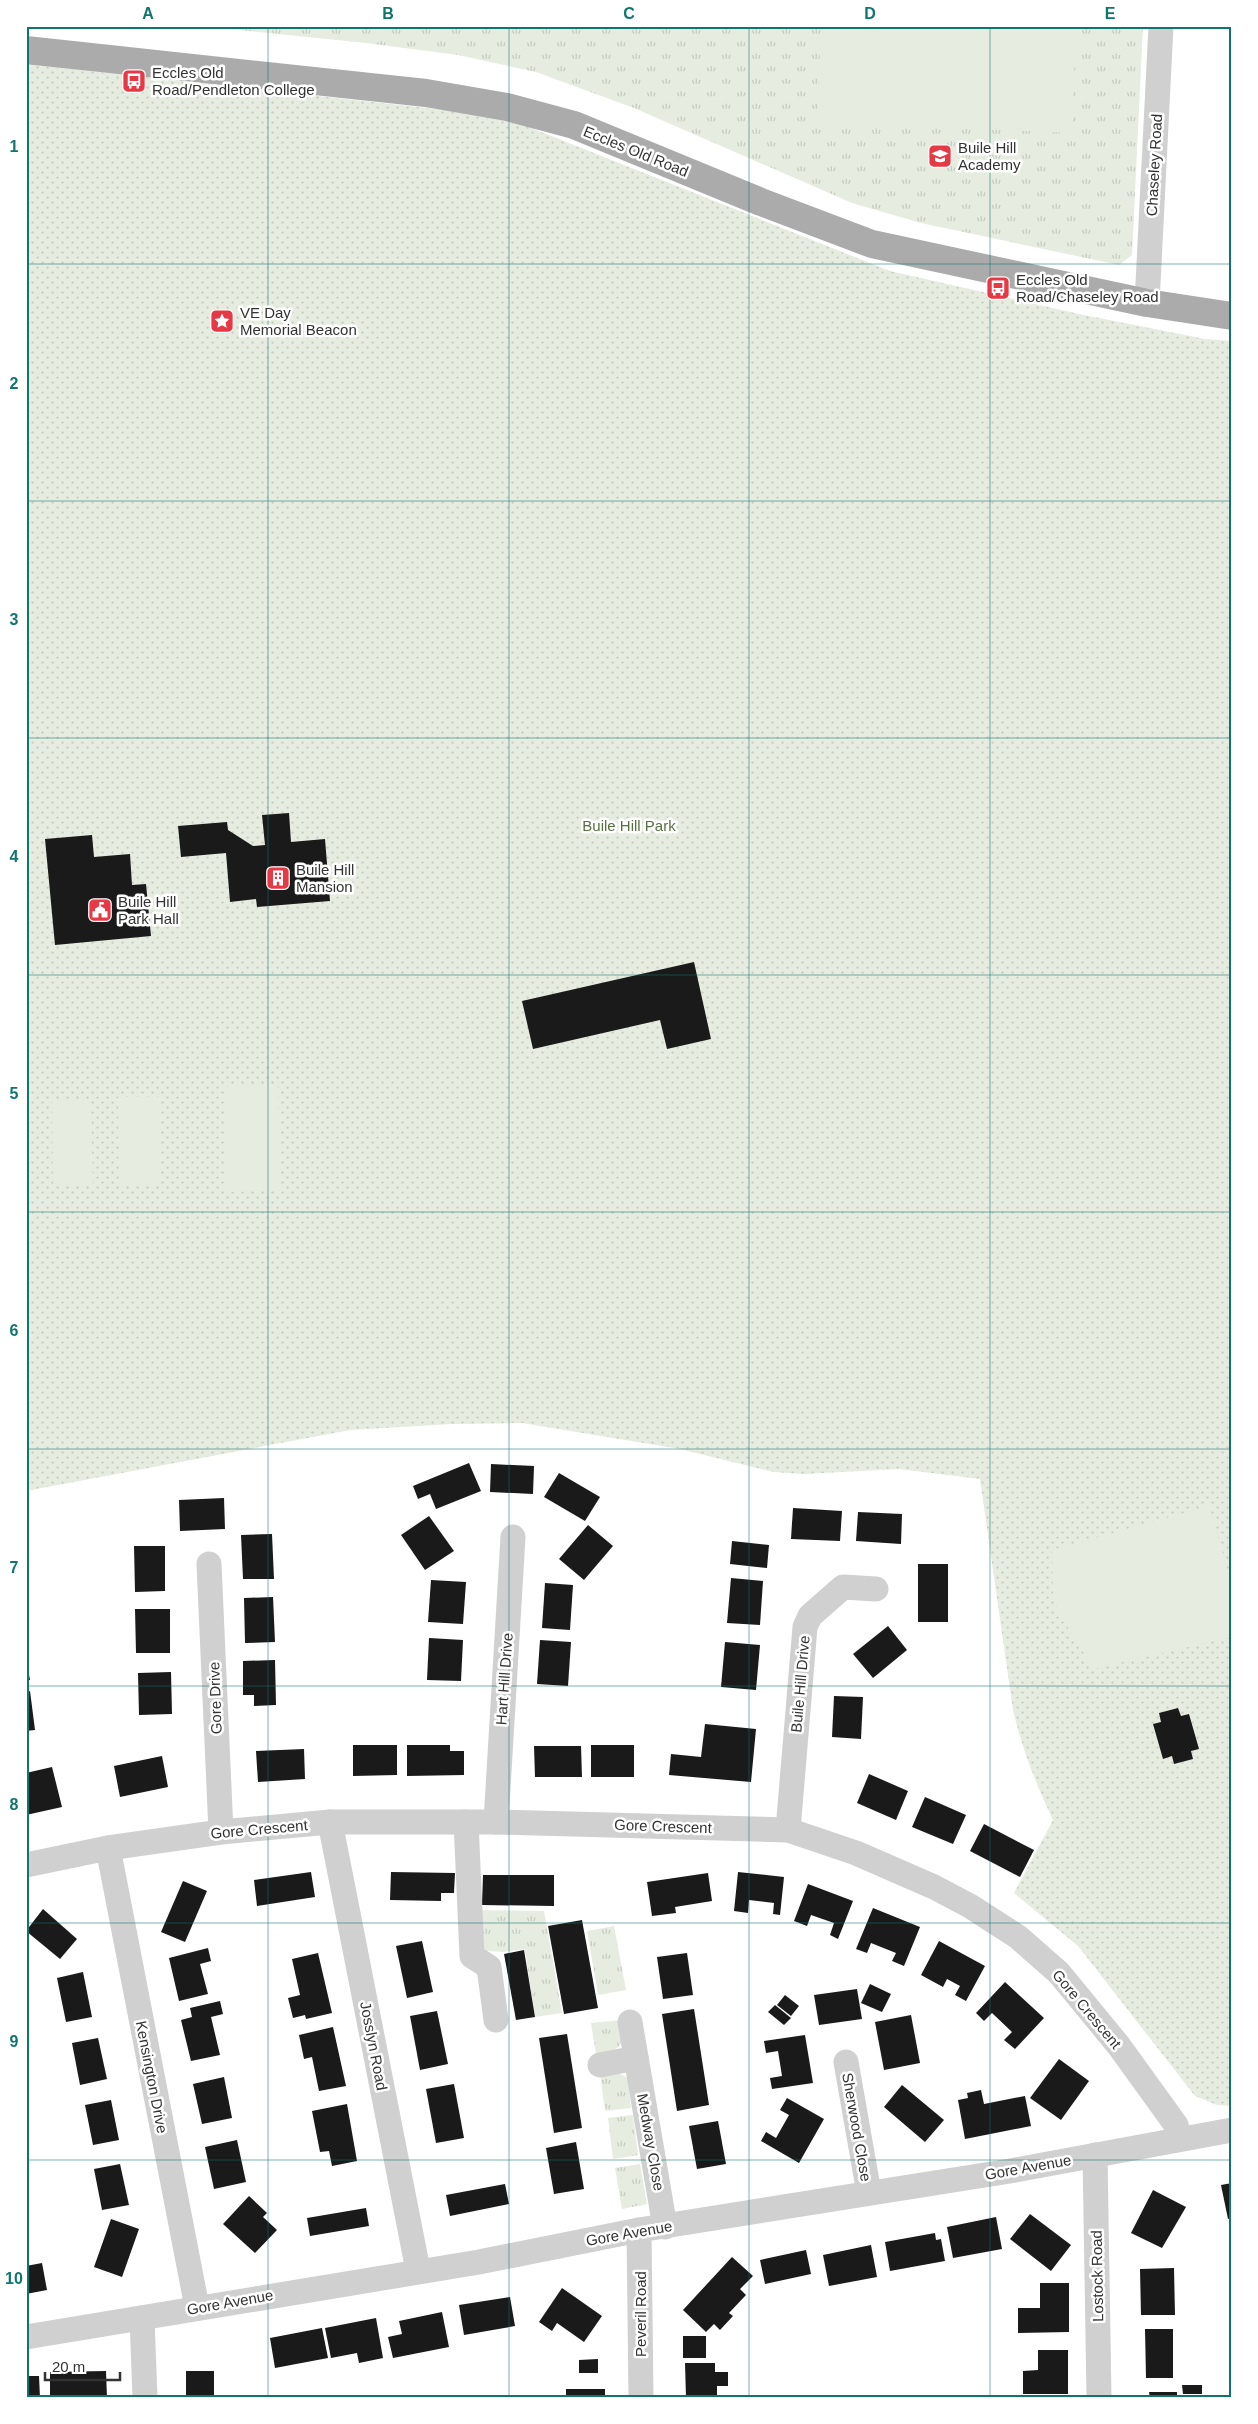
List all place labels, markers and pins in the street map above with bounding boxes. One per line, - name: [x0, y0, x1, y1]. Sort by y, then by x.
- place label: Eccles Old Road/Pendleton College: [152, 64, 315, 98]
- bus stop icon: Eccles Old Road/Pendleton College: [121, 68, 147, 94]
- place label: Buile Hill Academy: [958, 139, 1021, 173]
- school or university icon: Buile Hill Academy: [927, 143, 953, 169]
- place label: Eccles Old Road/Chaseley Road: [1016, 271, 1159, 305]
- bus stop icon: Eccles Old Road/Chaseley Road: [985, 275, 1011, 301]
- place label: VE Day Memorial Beacon: [240, 304, 357, 338]
- place icon: VE Day Memorial Beacon: [209, 308, 235, 334]
- place label: Buile Hill Mansion: [296, 861, 354, 895]
- building icon: Buile Hill Mansion: [265, 865, 291, 891]
- place label: Buile Hill Park Hall: [118, 893, 179, 927]
- public building icon: Buile Hill Park Hall: [87, 897, 113, 923]

